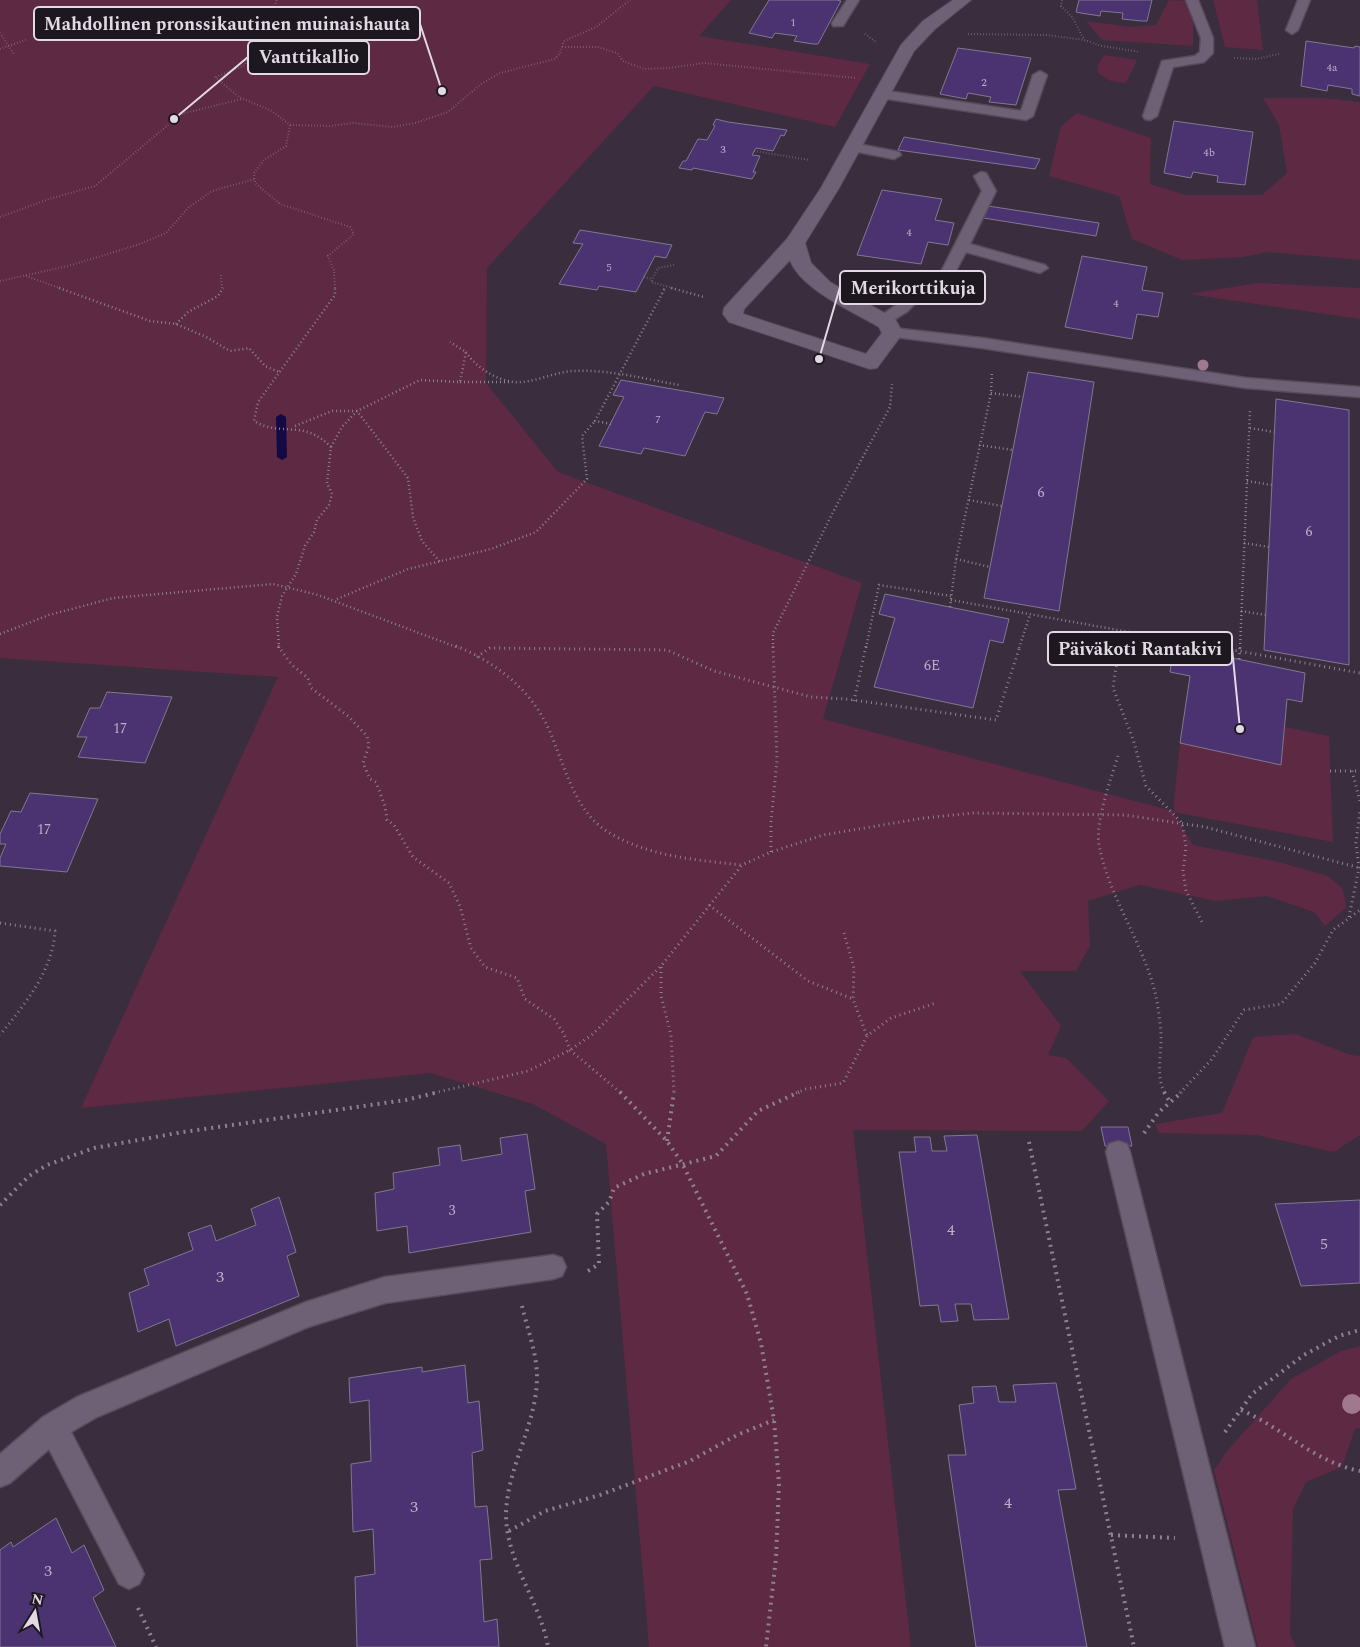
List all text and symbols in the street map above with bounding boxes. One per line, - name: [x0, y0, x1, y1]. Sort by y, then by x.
- callout: Mahdollinen pronssikautinen muinaishauta: [34, 7, 420, 40]
- text: Mahdollinen pronssikautinen muinaishauta: [44, 11, 411, 38]
- house number: 1: [790, 14, 796, 31]
- callout: Vanttikallio: [248, 41, 369, 74]
- text: Vanttikallio: [259, 44, 359, 71]
- house number: 4a: [1327, 59, 1338, 76]
- house number: 2: [981, 74, 987, 91]
- house number: 3: [720, 141, 726, 158]
- house number: 4b: [1203, 144, 1215, 161]
- house number: 4: [906, 224, 912, 241]
- house number: 5: [606, 259, 612, 276]
- callout: Merikorttikuja: [840, 271, 985, 304]
- text: Merikorttikuja: [851, 275, 976, 302]
- house number: 4: [1113, 295, 1119, 312]
- house number: 7: [655, 411, 661, 428]
- house number: 6: [1038, 482, 1045, 503]
- house number: 6: [1306, 521, 1313, 542]
- callout: Päiväkoti Rantakivi: [1048, 632, 1232, 665]
- text: Päiväkoti Rantakivi: [1058, 636, 1222, 663]
- house number: 6E: [924, 655, 940, 676]
- house number: 17: [113, 718, 127, 739]
- house number: 17: [37, 819, 51, 840]
- house number: 3: [449, 1200, 456, 1221]
- house number: 4: [947, 1218, 955, 1242]
- house number: 5: [1320, 1232, 1328, 1256]
- house number: 3: [216, 1265, 224, 1289]
- house number: 4: [1004, 1491, 1012, 1515]
- house number: 3: [410, 1495, 418, 1519]
- house number: 3: [44, 1559, 52, 1583]
- north arrow: [10, 1587, 60, 1637]
- text: N: [30, 1588, 45, 1611]

